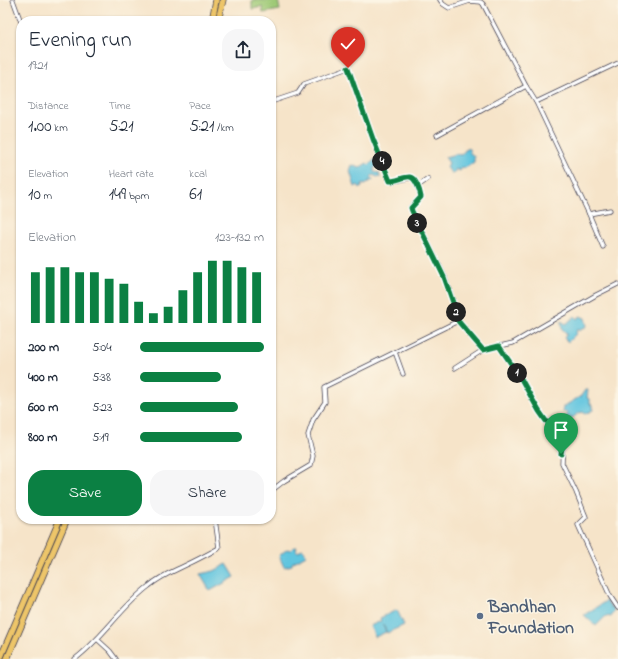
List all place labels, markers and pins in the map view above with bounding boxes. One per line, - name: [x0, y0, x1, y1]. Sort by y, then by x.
- pin: [331, 27, 365, 68]
- pin: 4: [372, 151, 392, 171]
- pin: 3: [407, 213, 427, 233]
- pin: 2: [446, 302, 466, 322]
- pin: 1: [507, 363, 527, 383]
- pin: [544, 413, 578, 454]
- place label: Bandhan Foundation: [487, 595, 574, 642]
- marker: Bandhan Foundation: [475, 611, 485, 621]

